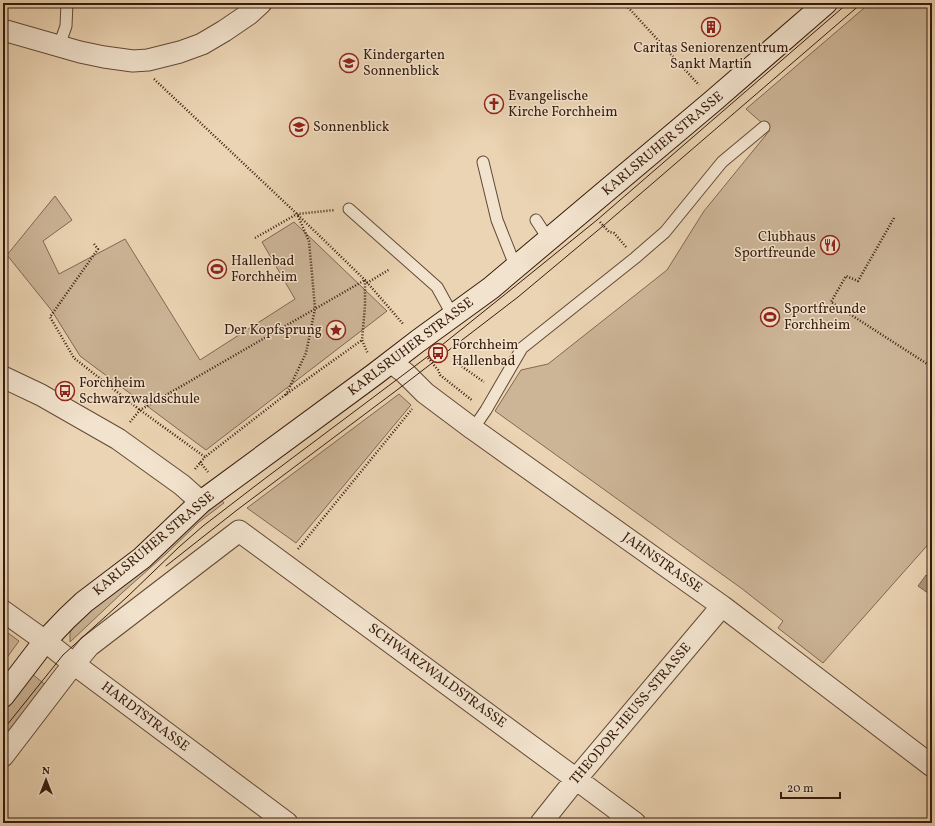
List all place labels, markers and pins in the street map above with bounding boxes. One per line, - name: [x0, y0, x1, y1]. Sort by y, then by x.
- building icon: Caritas Seniorenzentrum Sankt Martin: [700, 16, 722, 38]
- place label: Caritas Seniorenzentrum Sankt Martin: [633, 39, 789, 74]
- place label: Kindergarten Sonnenblick: [363, 46, 445, 81]
- school or university icon: Kindergarten Sonnenblick: [338, 52, 360, 74]
- place label: Evangelische Kirche Forchheim: [508, 87, 618, 122]
- church icon: Evangelische Kirche Forchheim: [483, 93, 505, 115]
- school or university icon: Sonnenblick: [288, 116, 310, 138]
- place label: Sonnenblick: [313, 118, 390, 137]
- place label: Clubhaus Sportfreunde: [734, 228, 816, 263]
- restaurant icon: Clubhaus Sportfreunde: [819, 234, 841, 256]
- place label: Hallenbad Forchheim: [231, 252, 297, 287]
- sports icon: Hallenbad Forchheim: [206, 258, 228, 280]
- place label: Sportfreunde Forchheim: [784, 300, 866, 335]
- sports icon: Sportfreunde Forchheim: [759, 306, 781, 328]
- place icon: Der Kopfsprung: [325, 319, 347, 341]
- place label: Der Kopfsprung: [224, 321, 322, 340]
- place label: Forchheim Hallenbad: [452, 336, 518, 371]
- bus stop icon: Forchheim Hallenbad: [427, 342, 449, 364]
- place label: Forchheim Schwarzwaldschule: [79, 374, 200, 409]
- bus stop icon: Forchheim Schwarzwaldschule: [54, 380, 76, 402]

